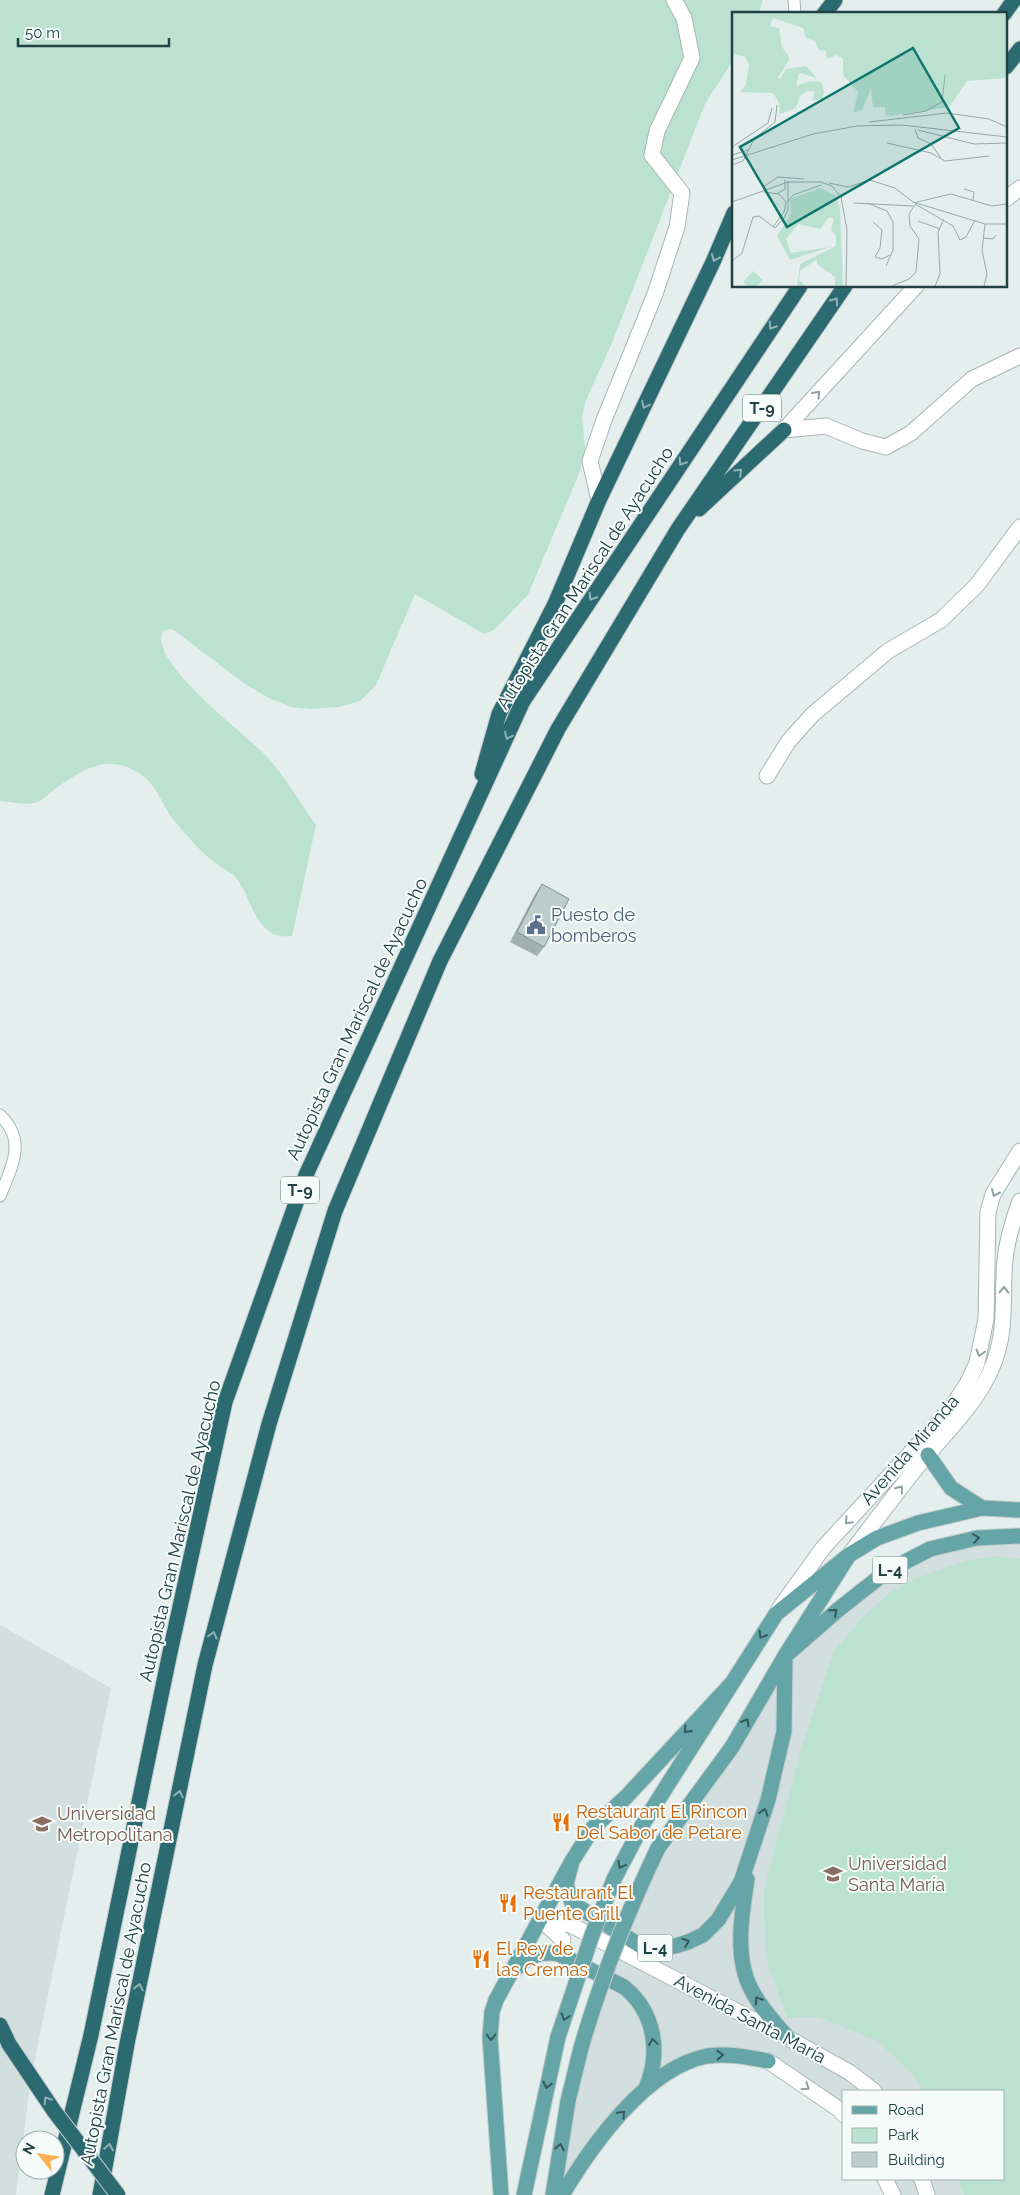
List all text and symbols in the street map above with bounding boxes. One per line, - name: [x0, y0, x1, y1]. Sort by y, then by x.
- inset map: [732, 12, 1008, 288]
- scale bar: [18, 15, 169, 47]
- text: 50 m: [25, 24, 60, 42]
- one-way arrow: [710, 253, 721, 262]
- one-way arrow: [829, 298, 838, 307]
- one-way arrow: [769, 321, 778, 330]
- one-way arrow: [811, 391, 820, 400]
- road number: T-9: [743, 394, 781, 422]
- one-way arrow: [641, 399, 651, 408]
- street label: Autopista Gran Mariscal de Ayacucho: [492, 442, 678, 713]
- one-way arrow: [679, 456, 688, 465]
- one-way arrow: [734, 469, 743, 478]
- one-way arrow: [589, 592, 599, 601]
- one-way arrow: [503, 731, 514, 740]
- street label: Autopista Gran Mariscal de Ayacucho: [282, 874, 431, 1163]
- place label: Puesto de bomberos: [551, 904, 637, 946]
- public building icon: Puesto de bomberos: [525, 914, 547, 936]
- road number: T-9: [281, 1176, 319, 1204]
- one-way arrow: [990, 1188, 1001, 1197]
- one-way arrow: [999, 1285, 1010, 1293]
- one-way arrow: [975, 1349, 986, 1358]
- street label: Autopista Gran Mariscal de Ayacucho: [135, 1378, 225, 1684]
- street label: Avenida Miranda: [856, 1390, 963, 1509]
- one-way arrow: [895, 1486, 903, 1495]
- one-way arrow: [845, 1515, 854, 1524]
- one-way arrow: [972, 1533, 980, 1544]
- road number: L-4: [872, 1556, 908, 1584]
- one-way arrow: [829, 1609, 838, 1618]
- one-way arrow: [759, 1629, 769, 1638]
- one-way arrow: [207, 1631, 218, 1640]
- one-way arrow: [740, 1719, 750, 1728]
- one-way arrow: [684, 1724, 693, 1733]
- one-way arrow: [173, 1789, 183, 1798]
- place label: Restaurant El Rincon Del Sabor de Petare: [576, 1801, 747, 1843]
- place label: Universidad Metropolitana: [57, 1803, 173, 1845]
- one-way arrow: [758, 1809, 768, 1817]
- restaurant icon: Restaurant El Rincon Del Sabor de Petare: [550, 1811, 572, 1833]
- school or university icon: Universidad Metropolitana: [31, 1813, 53, 1835]
- place label: Universidad Santa María: [848, 1853, 947, 1895]
- street label: Autopista Gran Mariscal de Ayacucho: [76, 1860, 155, 2168]
- one-way arrow: [617, 1860, 627, 1869]
- school or university icon: Universidad Santa María: [822, 1863, 844, 1885]
- place label: Restaurant El Puente Grill: [523, 1882, 633, 1924]
- restaurant icon: Restaurant El Puente Grill: [497, 1892, 519, 1914]
- road number: L-4: [638, 1935, 672, 1962]
- place label: El Rey de las Cremas: [496, 1938, 588, 1980]
- one-way arrow: [681, 1938, 689, 1948]
- restaurant icon: El Rey de las Cremas: [470, 1948, 492, 1970]
- street label: Avenida Santa María: [671, 1970, 830, 2067]
- one-way arrow: [133, 1983, 144, 1992]
- one-way arrow: [754, 1996, 764, 2005]
- one-way arrow: [561, 2013, 571, 2021]
- one-way arrow: [486, 2033, 496, 2041]
- one-way arrow: [648, 2038, 659, 2046]
- one-way arrow: [717, 2050, 725, 2061]
- one-way arrow: [542, 2080, 553, 2089]
- one-way arrow: [801, 2081, 810, 2090]
- legend: [842, 2090, 1005, 2180]
- one-way arrow: [44, 2097, 53, 2106]
- text: Road: [888, 2101, 924, 2119]
- one-way arrow: [616, 2110, 625, 2119]
- text: Park: [888, 2126, 919, 2144]
- north arrow: [15, 2130, 65, 2180]
- text: N: [19, 2140, 38, 2157]
- one-way arrow: [554, 2142, 564, 2151]
- one-way arrow: [103, 2143, 113, 2151]
- text: Building: [888, 2151, 945, 2169]

